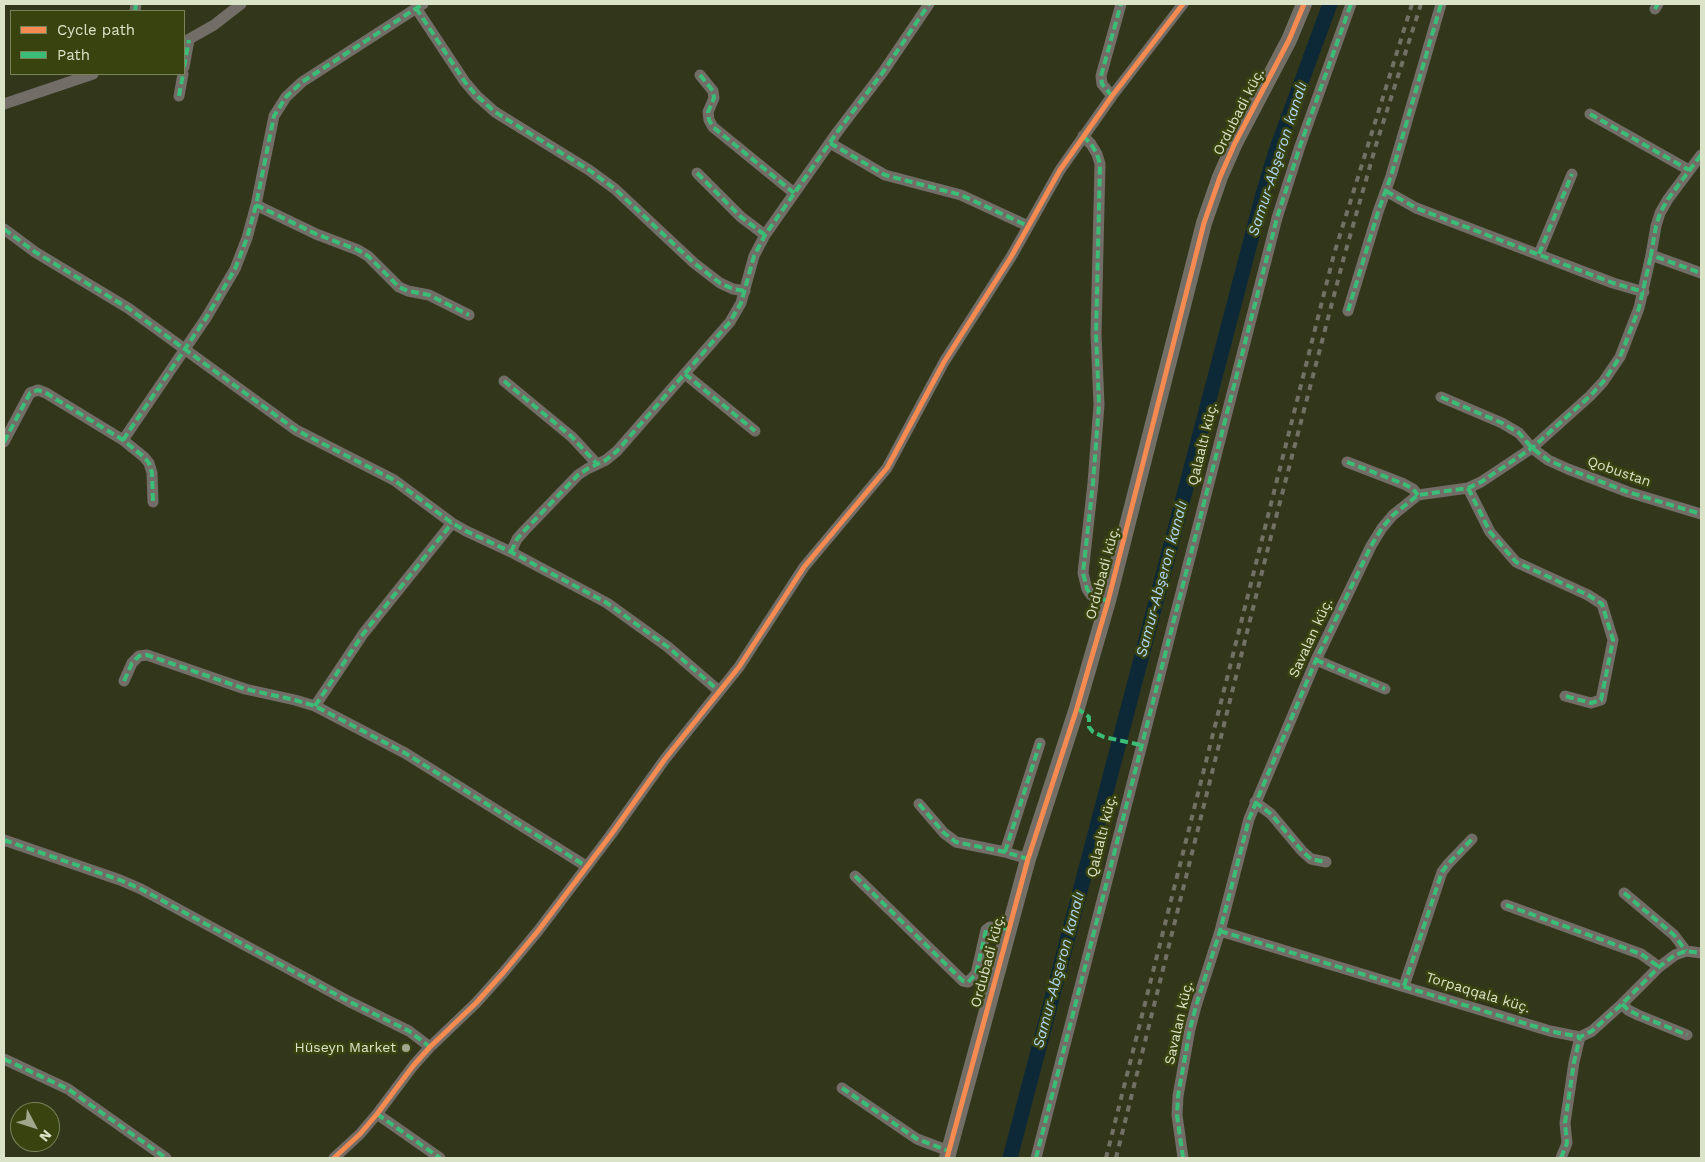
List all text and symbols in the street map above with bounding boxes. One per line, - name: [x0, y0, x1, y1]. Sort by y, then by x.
- legend: [10, 10, 185, 75]
- text: Cycle path: [57, 21, 135, 39]
- text: Path: [57, 46, 90, 64]
- street label: Ordubadi küç.: [1210, 66, 1268, 158]
- water label: Samur-Abşeron kanalı: [1245, 80, 1311, 238]
- street label: Qalaaltı küç.: [1185, 401, 1221, 487]
- street label: Qobustan: [1585, 453, 1653, 491]
- water label: Samur-Abşeron kanalı: [1132, 499, 1192, 659]
- street label: Ordubadi küç.: [1083, 525, 1123, 621]
- street label: Savalan küç.: [1285, 596, 1337, 680]
- street label: Qalaaltı küç.: [1084, 793, 1120, 879]
- water label: Samur-Abşeron kanalı: [1029, 890, 1089, 1050]
- street label: Ordubadi küç.: [968, 913, 1008, 1009]
- street label: Torpaqqala küç.: [1424, 969, 1532, 1017]
- street label: Savalan küç.: [1161, 980, 1197, 1066]
- place label: Hüseyn Market: [294, 1040, 396, 1056]
- marker: Hüseyn Market: [400, 1042, 412, 1054]
- north arrow: [10, 1102, 60, 1152]
- text: N: [36, 1127, 55, 1145]

